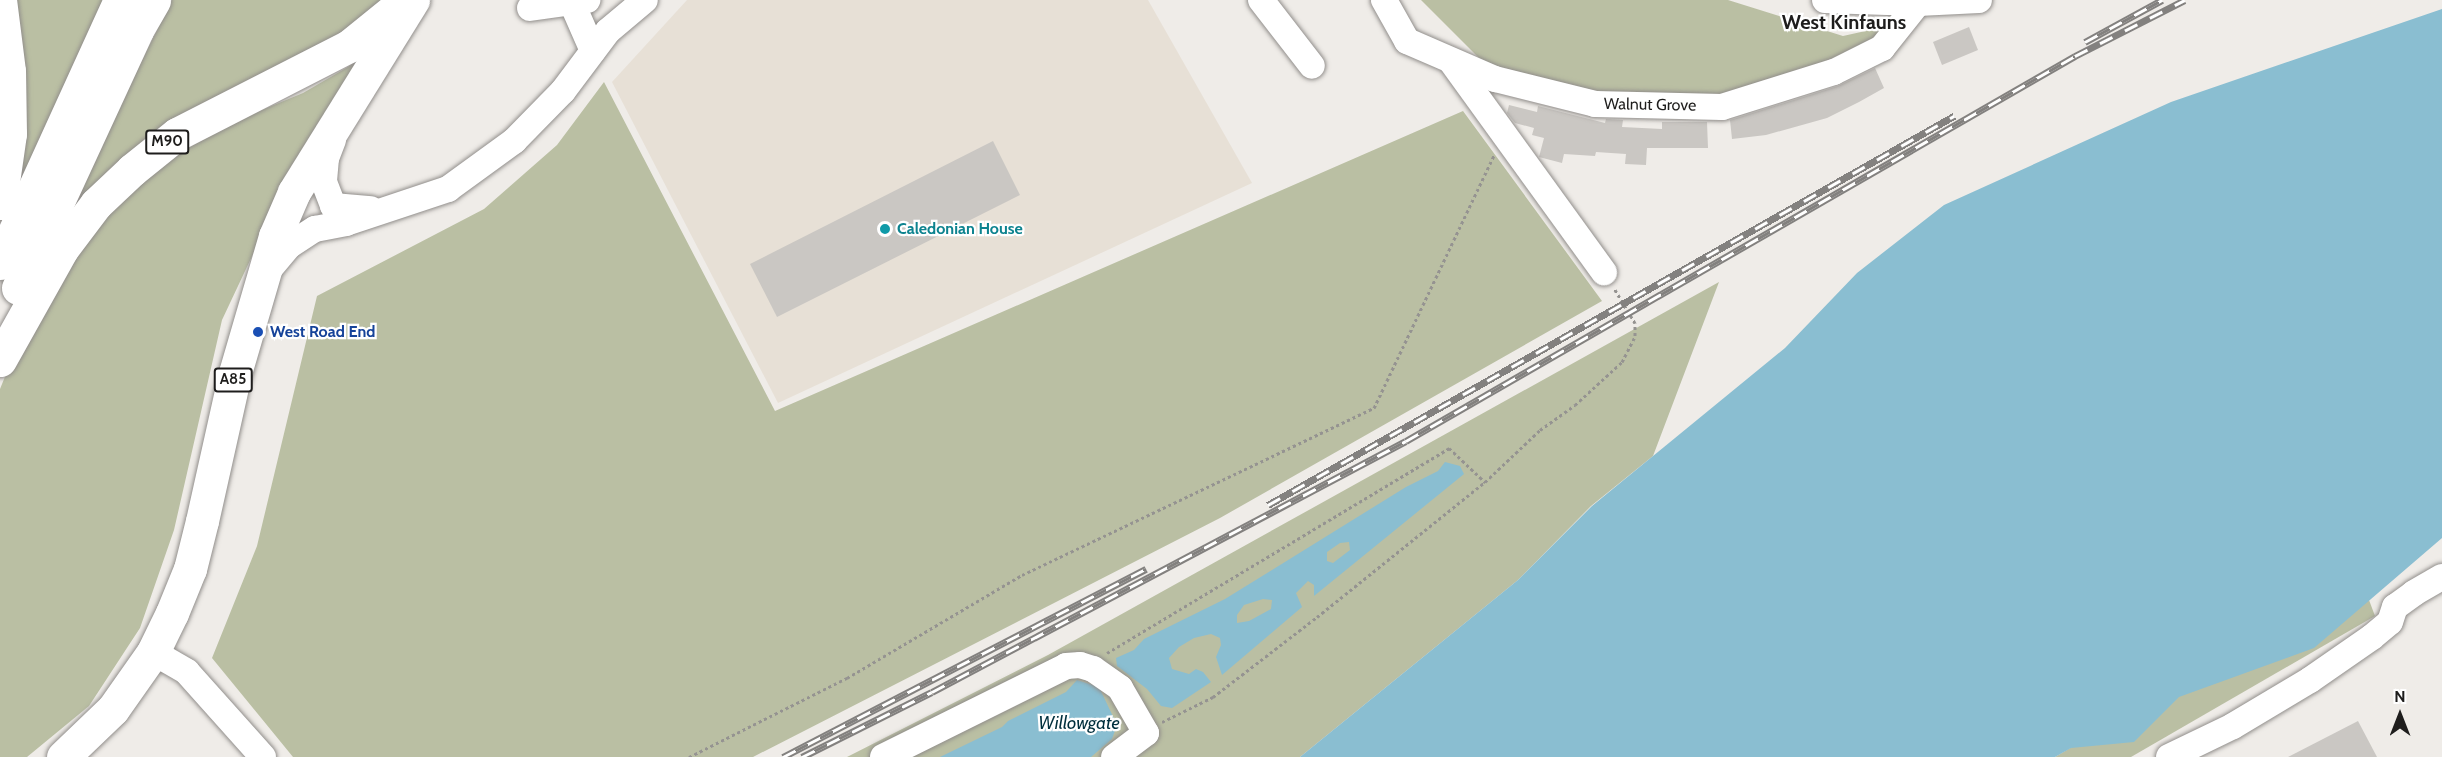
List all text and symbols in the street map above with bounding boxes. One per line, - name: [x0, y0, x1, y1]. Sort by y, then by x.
- district label: West Kinfauns: [1782, 10, 1906, 34]
- street label: Walnut Grove: [1604, 95, 1696, 115]
- road number: M90: [144, 130, 190, 154]
- place label: Caledonian House: [897, 219, 1023, 239]
- marker: Caledonian House: [878, 222, 892, 236]
- place label: West Road End: [270, 322, 375, 342]
- marker: West Road End: [251, 325, 265, 339]
- road number: A85: [214, 368, 252, 392]
- north arrow: [2370, 685, 2430, 745]
- text: N: [2394, 687, 2406, 706]
- water label: Willowgate: [1038, 712, 1120, 734]

